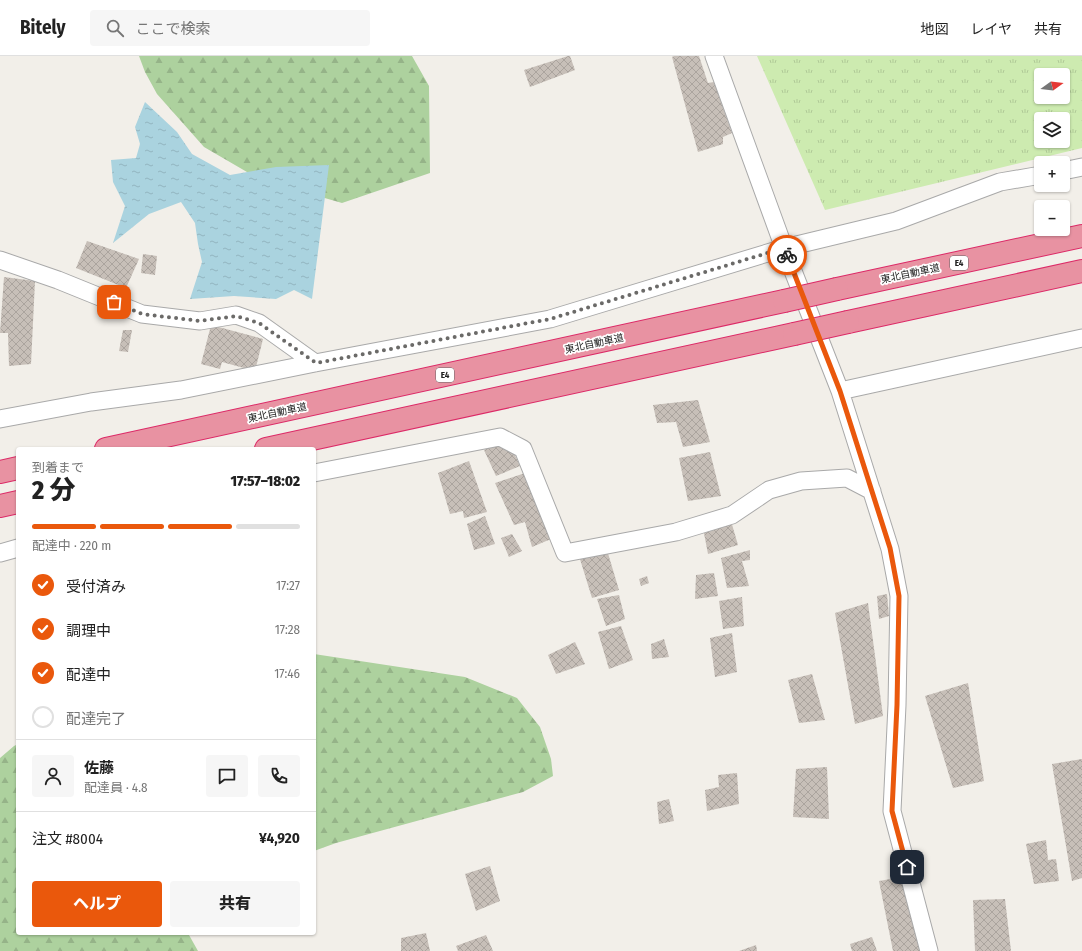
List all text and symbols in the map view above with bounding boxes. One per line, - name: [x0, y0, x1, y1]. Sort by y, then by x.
- search box: [90, 10, 370, 46]
- text: Bitely: [20, 16, 66, 39]
- icon: search: [104, 17, 126, 39]
- text: ここで検索: [136, 20, 211, 38]
- text: 地図: [920, 21, 948, 38]
- text: レイヤ: [970, 21, 1012, 38]
- text: 共有: [1034, 21, 1062, 38]
- north arrow: [1034, 68, 1070, 104]
- map controls: [1034, 68, 1070, 236]
- button: layers: [1034, 112, 1070, 148]
- button: +: [1034, 156, 1070, 192]
- button: −: [1034, 200, 1070, 236]
- courier: [767, 235, 807, 275]
- icon: bike: [776, 244, 798, 266]
- road number: E4: [950, 256, 968, 270]
- street label: 東北自動車道: [880, 262, 941, 286]
- pin: [97, 285, 131, 319]
- icon: bag: [103, 291, 125, 313]
- street label: 東北自動車道: [564, 332, 625, 356]
- road number: E4: [436, 368, 454, 382]
- street label: 東北自動車道: [247, 401, 308, 425]
- text: 到着まで: [32, 460, 84, 475]
- text: 17:57–18:02: [230, 472, 300, 490]
- text: 2 分: [32, 475, 75, 506]
- text: 配達中 · 220 m: [32, 538, 111, 553]
- icon: check: [32, 574, 54, 596]
- text: 受付済み: [66, 578, 126, 596]
- text: 17:27: [276, 578, 300, 593]
- icon: check: [32, 618, 54, 640]
- text: 調理中: [66, 622, 111, 640]
- text: 17:28: [275, 622, 300, 637]
- icon: check: [32, 662, 54, 684]
- text: 配達中: [66, 666, 111, 684]
- text: 17:46: [274, 666, 300, 681]
- text: 配達完了: [66, 710, 126, 728]
- button: person: [32, 755, 74, 797]
- button: chat: [206, 755, 248, 797]
- button: phone: [258, 755, 300, 797]
- text: 佐藤: [84, 759, 114, 777]
- text: 配達員 · 4.8: [84, 780, 147, 795]
- text: ¥4,920: [259, 829, 300, 847]
- text: 注文 #8004: [32, 830, 103, 848]
- pin: [890, 850, 924, 884]
- icon: home: [896, 856, 918, 878]
- button: ヘルプ: [32, 881, 162, 927]
- button: 共有: [170, 881, 300, 927]

